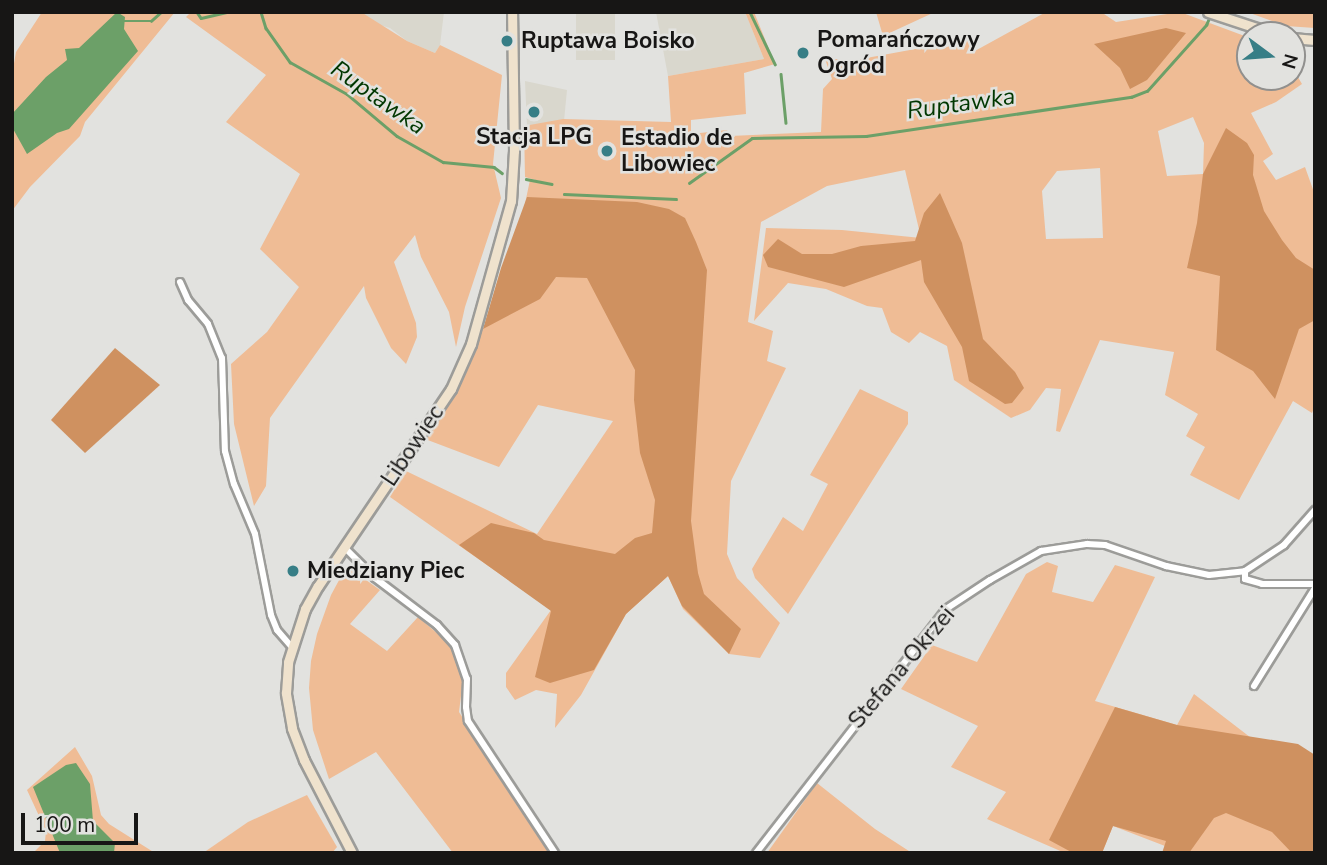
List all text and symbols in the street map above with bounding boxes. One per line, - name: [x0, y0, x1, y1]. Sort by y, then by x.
- north arrow: [1236, 21, 1306, 91]
- place label: Pomarańczowy Ogród: [817, 26, 980, 80]
- place label: Ruptawa Boisko: [521, 27, 695, 55]
- marker: Ruptawa Boisko: [499, 33, 515, 49]
- marker: Pomarańczowy Ogród: [795, 45, 811, 61]
- text: N: [1275, 51, 1304, 72]
- water label: Ruptawka: [325, 55, 431, 141]
- water label: Ruptawka: [905, 82, 1017, 126]
- marker: Stacja LPG: [526, 104, 542, 120]
- place label: Stacja LPG: [476, 123, 592, 151]
- place label: Estadio de Libowiec: [621, 124, 733, 178]
- marker: Estadio de Libowiec: [599, 143, 615, 159]
- street label: Libowiec: [376, 400, 450, 492]
- place label: Miedziany Piec: [307, 557, 464, 585]
- marker: Miedziany Piec: [285, 563, 301, 579]
- street label: Stefana Okrzei: [843, 601, 961, 735]
- scale bar: [24, 798, 142, 842]
- text: 100 m: [34, 811, 95, 839]

